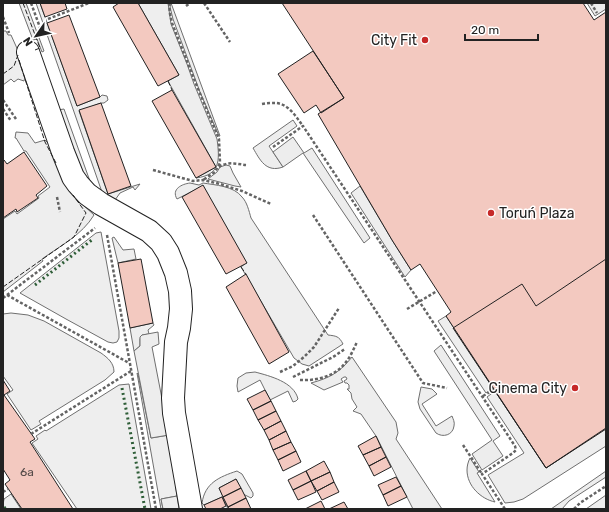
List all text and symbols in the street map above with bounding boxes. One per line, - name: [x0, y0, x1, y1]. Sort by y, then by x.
- north arrow: [16, 16, 56, 56]
- scale bar: [465, 16, 538, 42]
- text: 20 m: [471, 23, 499, 37]
- place label: City Fit: [371, 32, 418, 49]
- text: N: [20, 34, 36, 48]
- marker: City Fit: [420, 35, 430, 45]
- place label: Toruń Plaza: [499, 205, 574, 222]
- marker: Toruń Plaza: [486, 208, 496, 218]
- place label: Cinema City: [488, 380, 567, 397]
- marker: Cinema City: [570, 383, 580, 393]
- house number: 6a: [20, 465, 34, 479]

